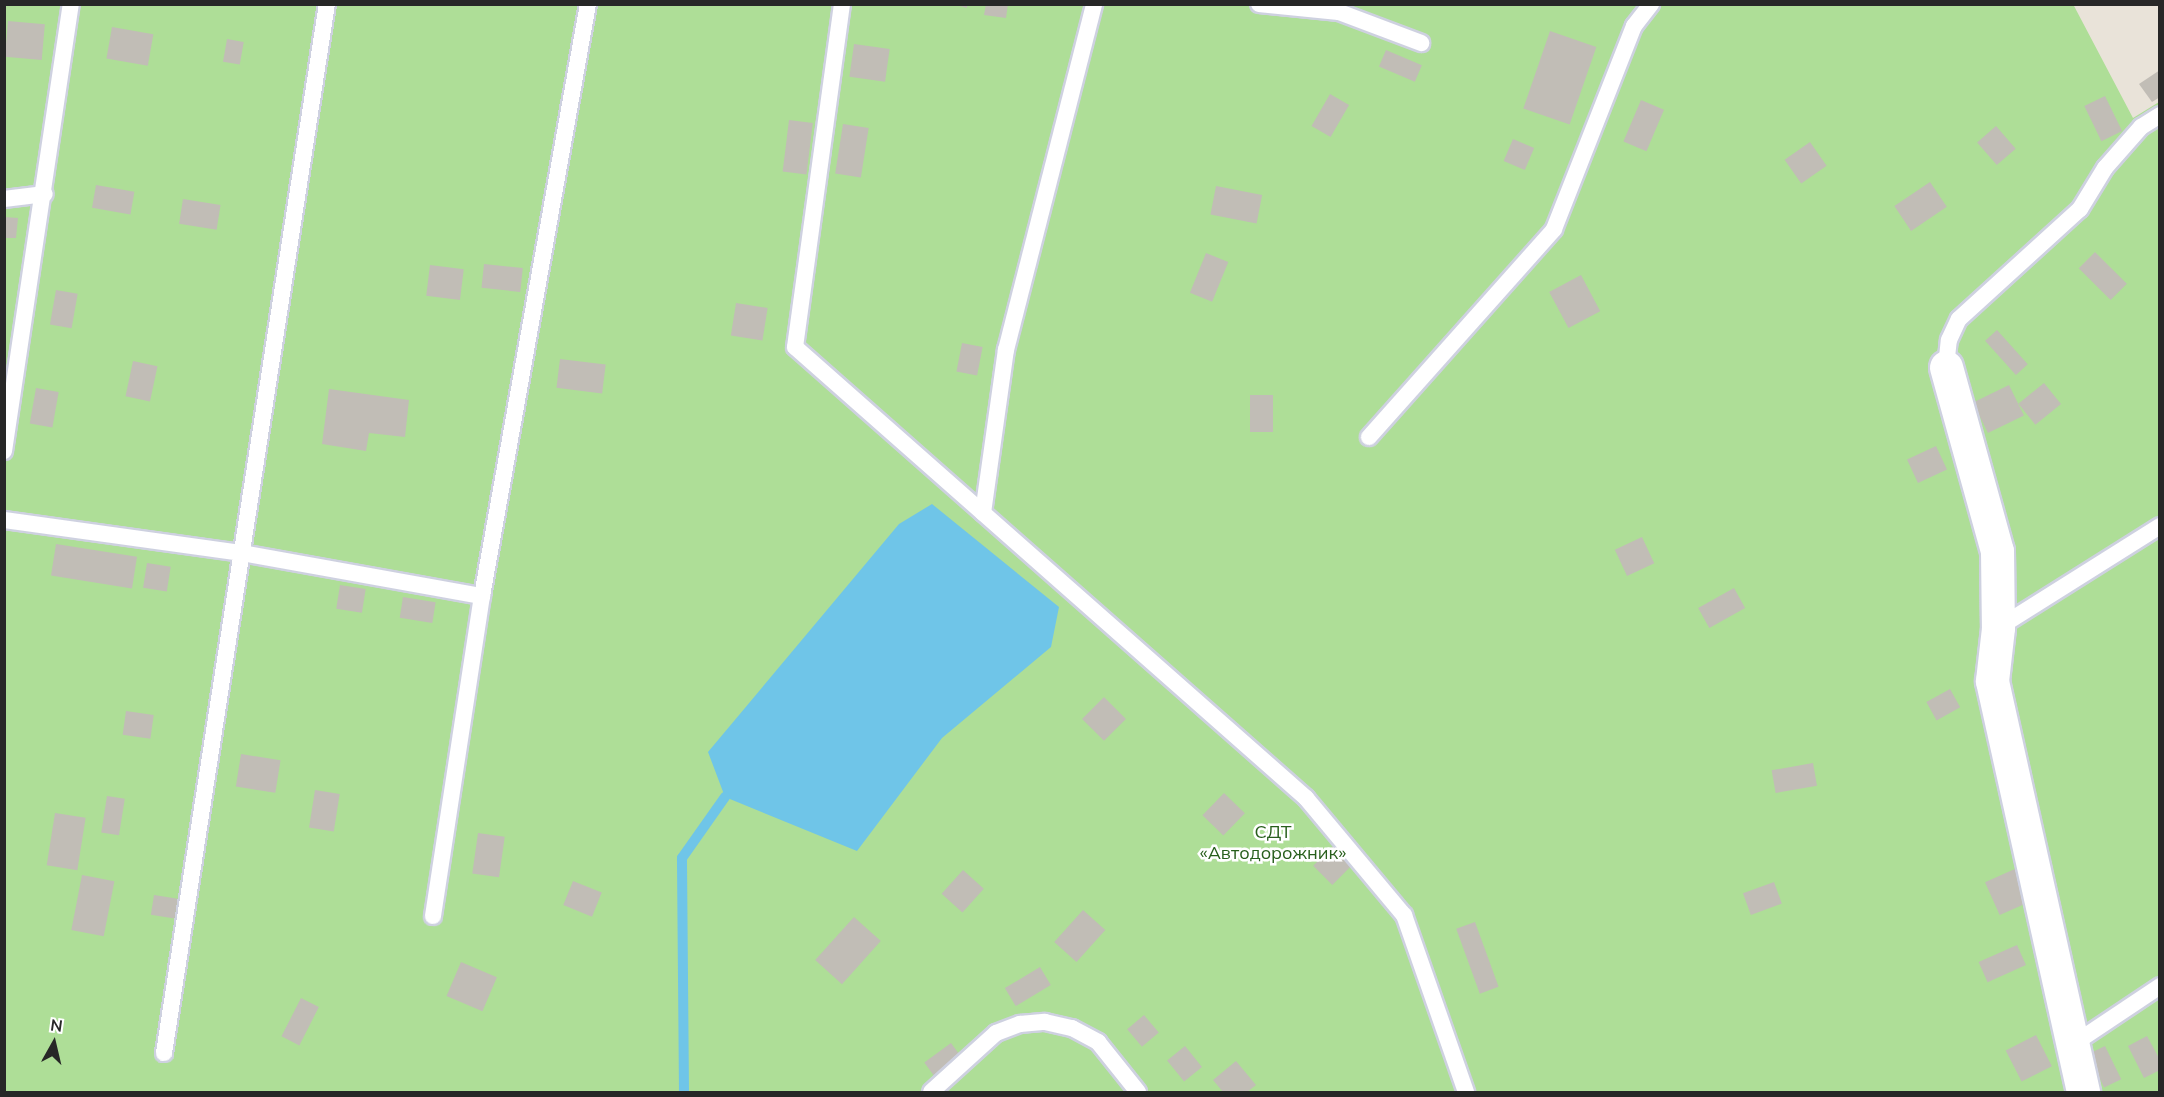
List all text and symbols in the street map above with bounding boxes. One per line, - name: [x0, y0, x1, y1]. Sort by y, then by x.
- park label: СДТ «Автодорожник»: [1200, 822, 1346, 864]
- north arrow: [24, 1013, 84, 1073]
- text: N: [49, 1014, 64, 1036]

